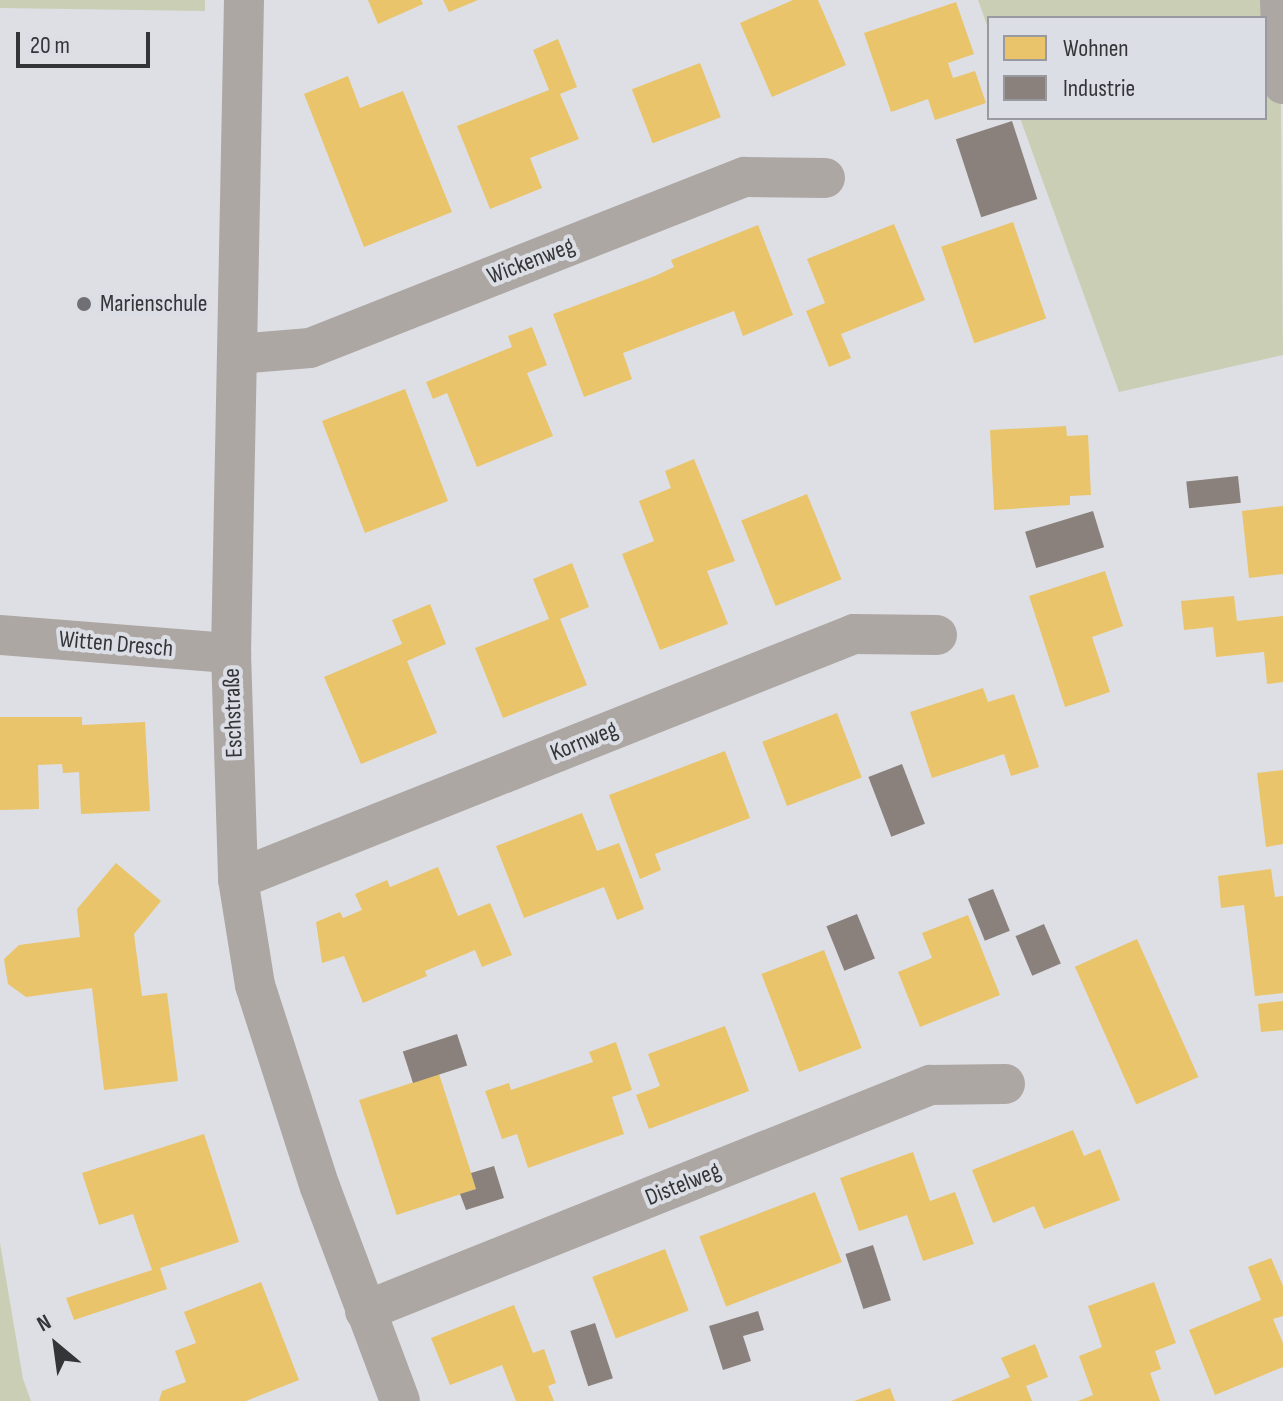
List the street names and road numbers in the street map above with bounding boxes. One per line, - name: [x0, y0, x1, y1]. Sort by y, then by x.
- street label: Wickenweg: [483, 231, 579, 291]
- street label: Witten Dresch: [58, 625, 174, 663]
- street label: Eschstraße: [217, 668, 249, 758]
- street label: Kornweg: [546, 715, 622, 767]
- street label: Distelweg: [641, 1156, 725, 1212]

